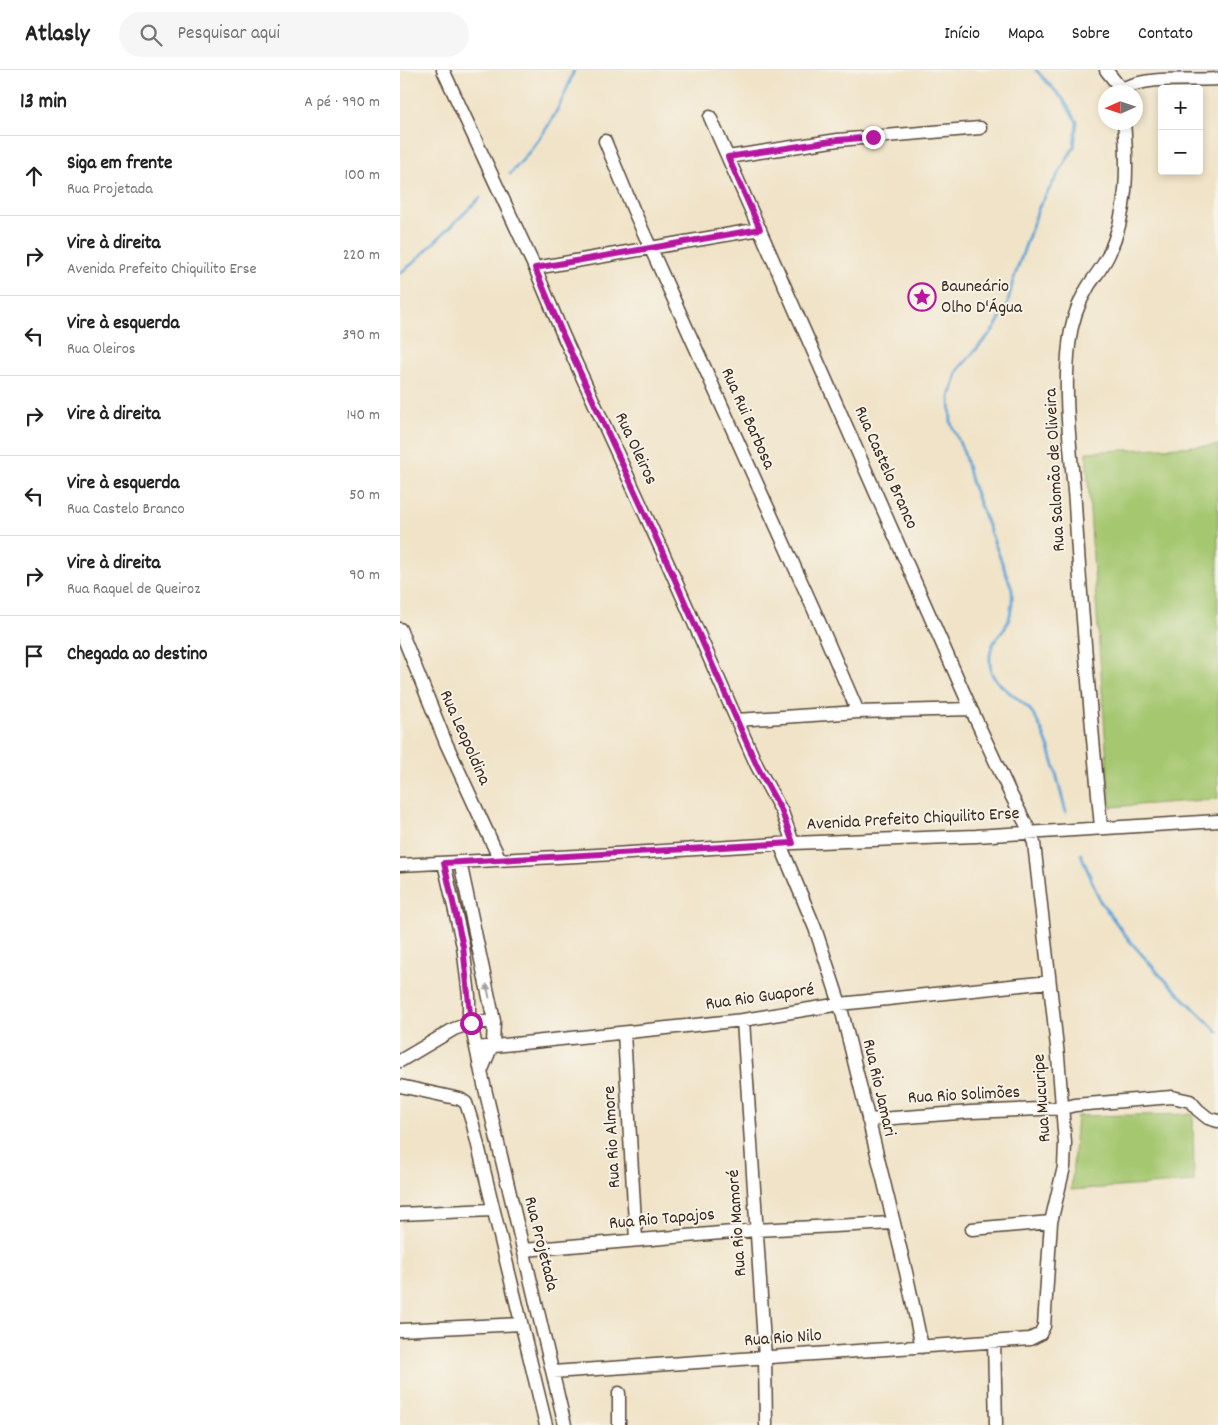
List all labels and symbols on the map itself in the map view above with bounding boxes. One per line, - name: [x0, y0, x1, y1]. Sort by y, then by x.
- north arrow: [1098, 85, 1143, 130]
- route end: [862, 126, 885, 149]
- place label: Bauneário Olho D'Água: [941, 275, 1023, 321]
- place icon: Bauneário Olho D'Água: [907, 282, 937, 312]
- street label: Rua Rui Barbosa: [714, 364, 781, 474]
- street label: Rua Salomão de Oliveira: [1039, 387, 1073, 552]
- street label: Rua Castelo Branco: [847, 403, 923, 533]
- street label: Rua Oleiros: [607, 409, 663, 489]
- street label: Rua Leopoldina: [432, 687, 496, 790]
- street label: Avenida Prefeito Chiquilito Erse: [806, 802, 1020, 838]
- street label: Rua Rio Guaporé: [704, 978, 816, 1018]
- one-way arrow: [484, 984, 492, 999]
- route start: [460, 1012, 483, 1035]
- street label: Rua Rio Jamari: [855, 1037, 901, 1139]
- street label: Rua Mucuripe: [1027, 1053, 1059, 1143]
- street label: Rua Rio Solimões: [907, 1081, 1021, 1111]
- street label: Rua Rio Almore: [598, 1085, 628, 1189]
- street label: Rua Rio Mamoré: [722, 1168, 754, 1277]
- street label: Rua Projetada: [516, 1194, 564, 1294]
- street label: Rua Rio Tapajos: [608, 1203, 716, 1237]
- street label: Rua Rio Nilo: [743, 1324, 823, 1354]

